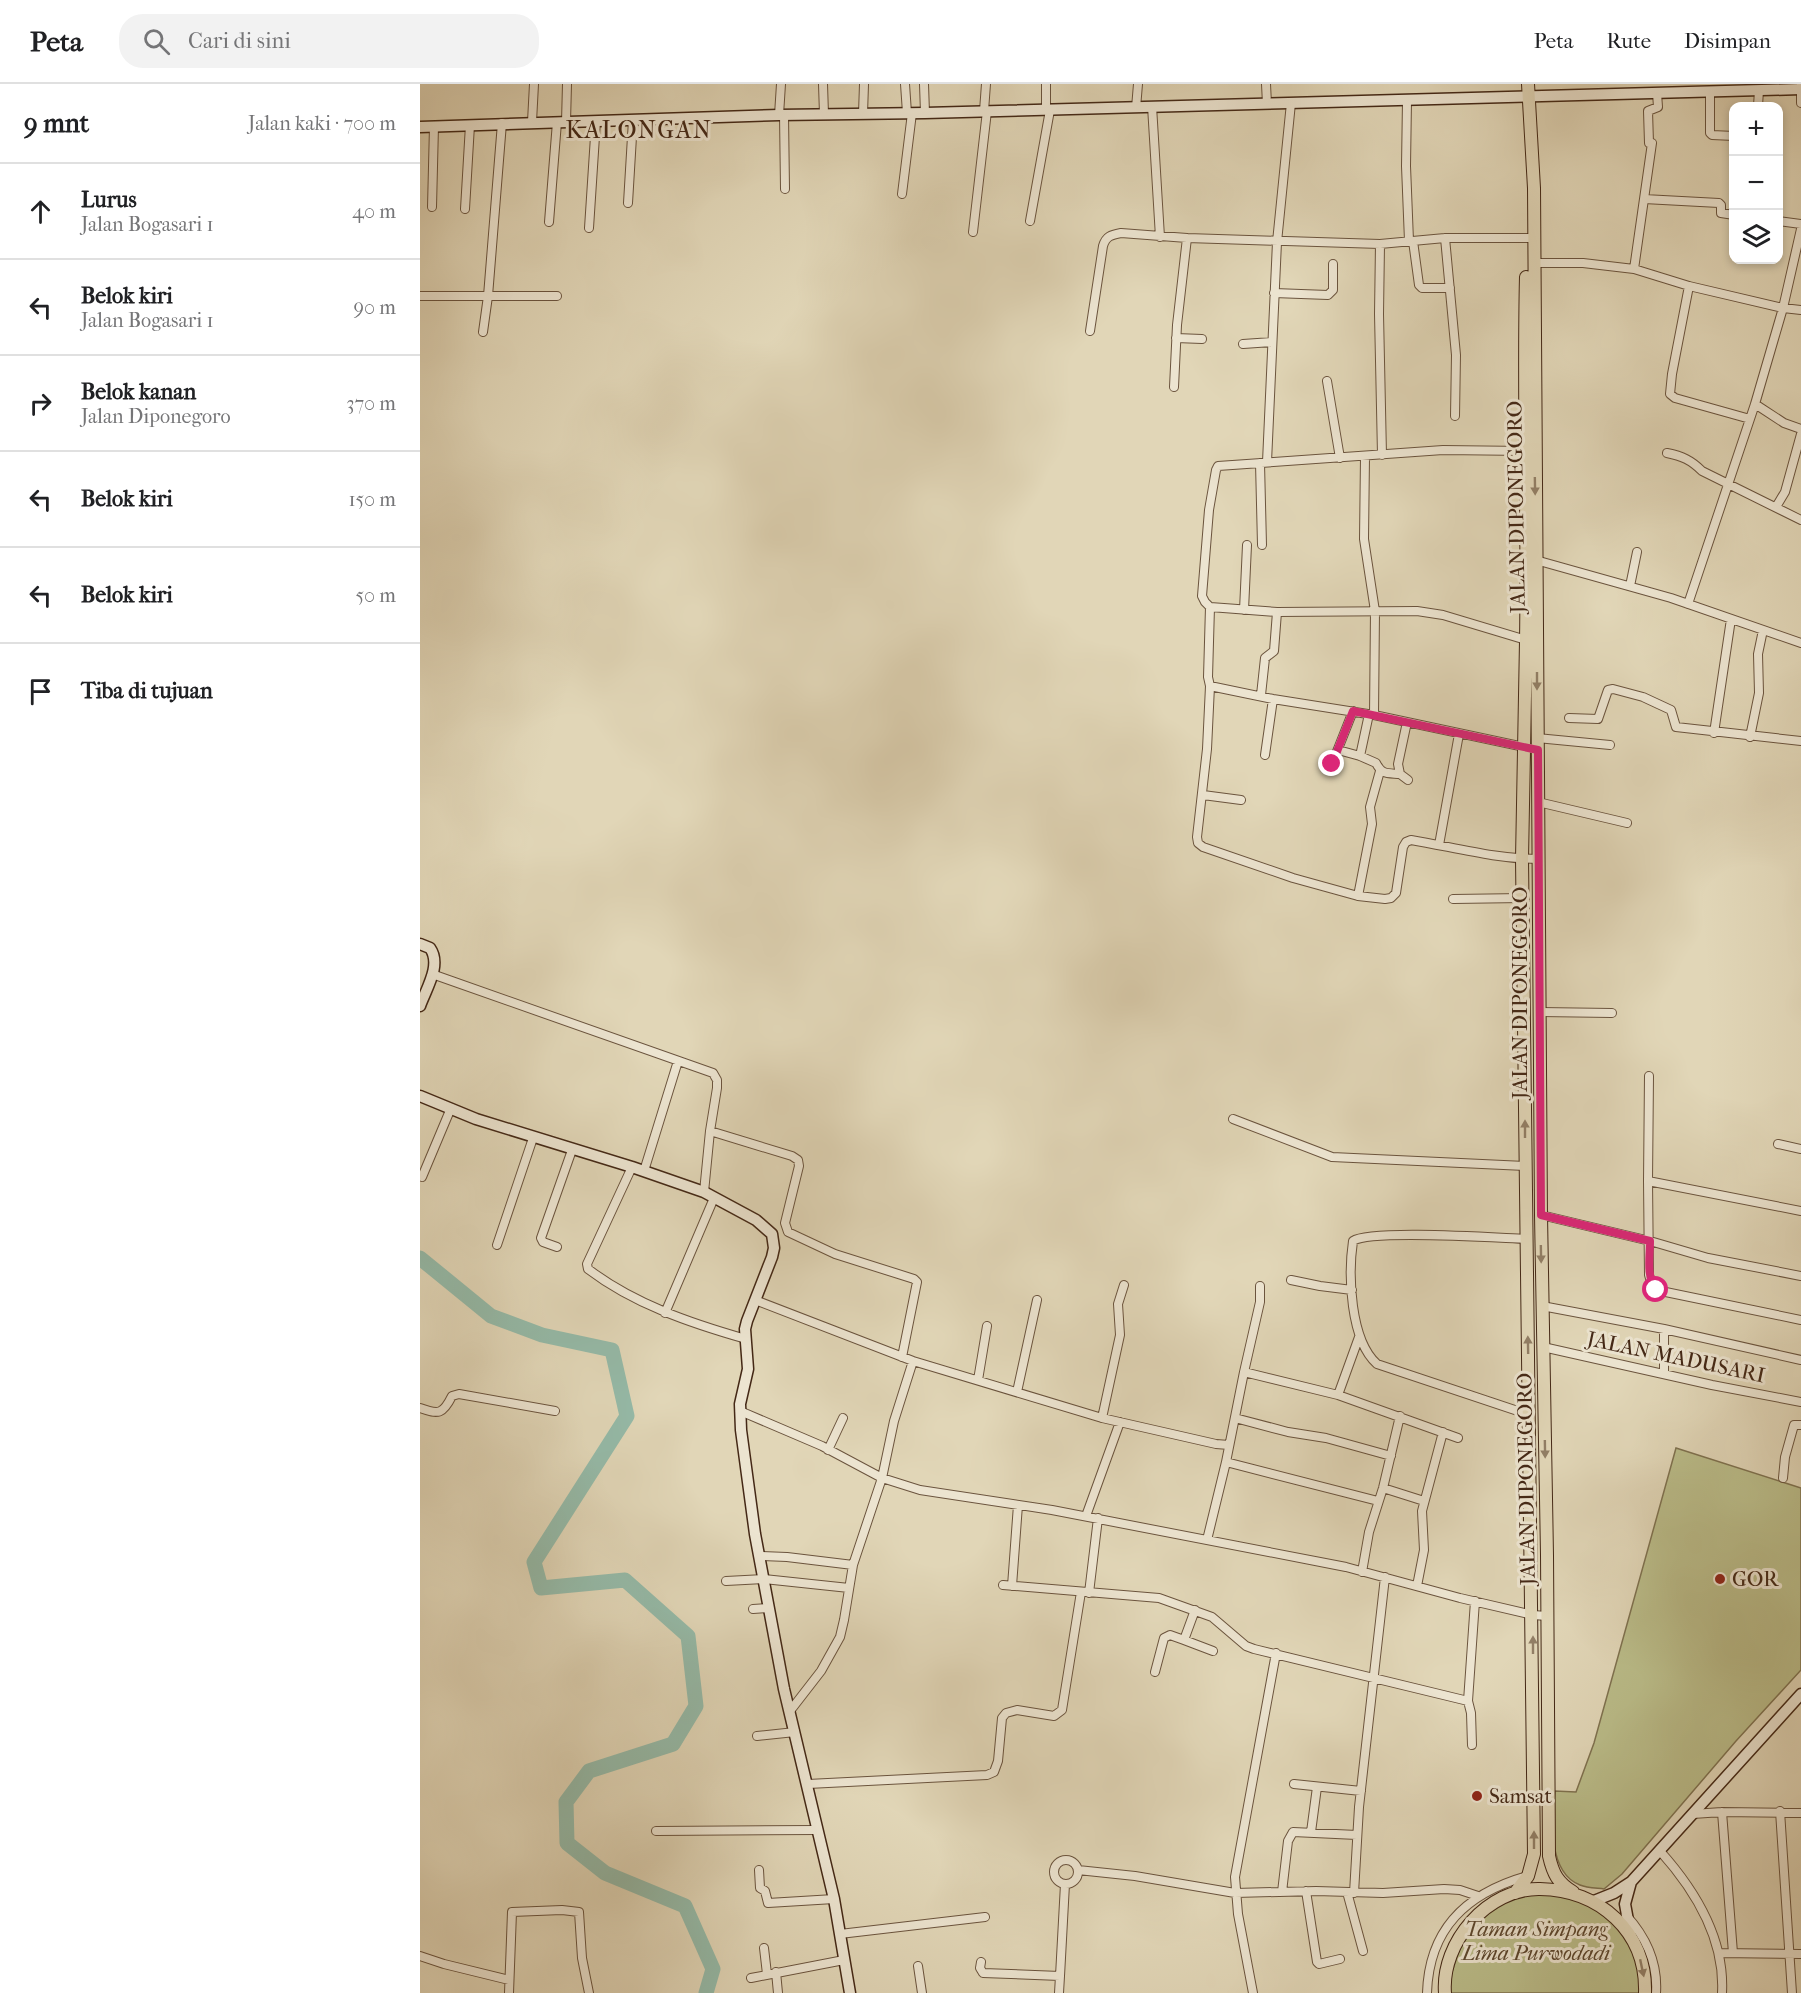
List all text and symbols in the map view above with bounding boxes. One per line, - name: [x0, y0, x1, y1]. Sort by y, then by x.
- search box: [119, 14, 539, 68]
- text: Peta: [30, 25, 83, 58]
- icon: search: [140, 25, 173, 58]
- text: Cari di sini: [188, 28, 291, 54]
- text: Peta: [1534, 29, 1573, 53]
- text: Rute: [1606, 29, 1651, 53]
- text: Disimpan: [1684, 29, 1771, 53]
- map controls: [1729, 102, 1783, 264]
- button: +: [1729, 102, 1783, 156]
- text: 9 mnt: [24, 108, 89, 139]
- text: Jalan kaki · 700 m: [248, 112, 396, 135]
- district label: KALONGAN: [566, 116, 712, 144]
- button: −: [1729, 156, 1783, 210]
- text: Lurus: [81, 187, 137, 213]
- icon: ahead: [24, 195, 57, 228]
- text: 40 m: [352, 200, 396, 223]
- button: layers: [1729, 210, 1783, 264]
- text: Jalan Bogasari 1: [81, 213, 214, 236]
- text: Belok kiri: [81, 283, 173, 309]
- icon: left: [24, 291, 57, 324]
- text: 90 m: [354, 296, 396, 319]
- text: Jalan Bogasari 1: [81, 309, 214, 332]
- text: Belok kanan: [81, 379, 196, 405]
- icon: right: [24, 387, 57, 420]
- text: 370 m: [346, 392, 396, 415]
- street label: JALAN DIPONEGORO: [1502, 401, 1530, 615]
- text: Jalan Diponegoro: [81, 405, 231, 428]
- one-way arrow: [1531, 476, 1540, 495]
- icon: left: [24, 483, 57, 516]
- text: Belok kiri: [81, 486, 173, 512]
- text: 150 m: [348, 488, 396, 511]
- icon: left: [24, 579, 57, 612]
- text: Belok kiri: [81, 582, 173, 608]
- text: 50 m: [355, 584, 396, 607]
- one-way arrow: [1532, 671, 1542, 690]
- icon: arrive: [24, 675, 57, 708]
- text: Tiba di tujuan: [81, 678, 213, 704]
- route end: [1318, 750, 1344, 776]
- street label: JALAN DIPONEGORO: [1508, 887, 1532, 1101]
- one-way arrow: [1520, 1120, 1530, 1139]
- one-way arrow: [1537, 1244, 1546, 1263]
- route start: [1642, 1276, 1668, 1302]
- street label: JALAN MADUSARI: [1583, 1326, 1767, 1388]
- one-way arrow: [1523, 1336, 1533, 1355]
- street label: JALAN DIPONEGORO: [1512, 1373, 1540, 1587]
- one-way arrow: [1540, 1439, 1550, 1458]
- place label: GOR: [1732, 1567, 1779, 1591]
- marker: GOR: [1713, 1572, 1727, 1586]
- one-way arrow: [1528, 1636, 1538, 1655]
- place label: Samsat: [1489, 1784, 1552, 1808]
- marker: Samsat: [1470, 1789, 1484, 1803]
- one-way arrow: [1529, 1831, 1539, 1850]
- park label: Taman Simpang Lima Purwodadi: [1460, 1917, 1612, 1965]
- one-way arrow: [1638, 1959, 1648, 1977]

